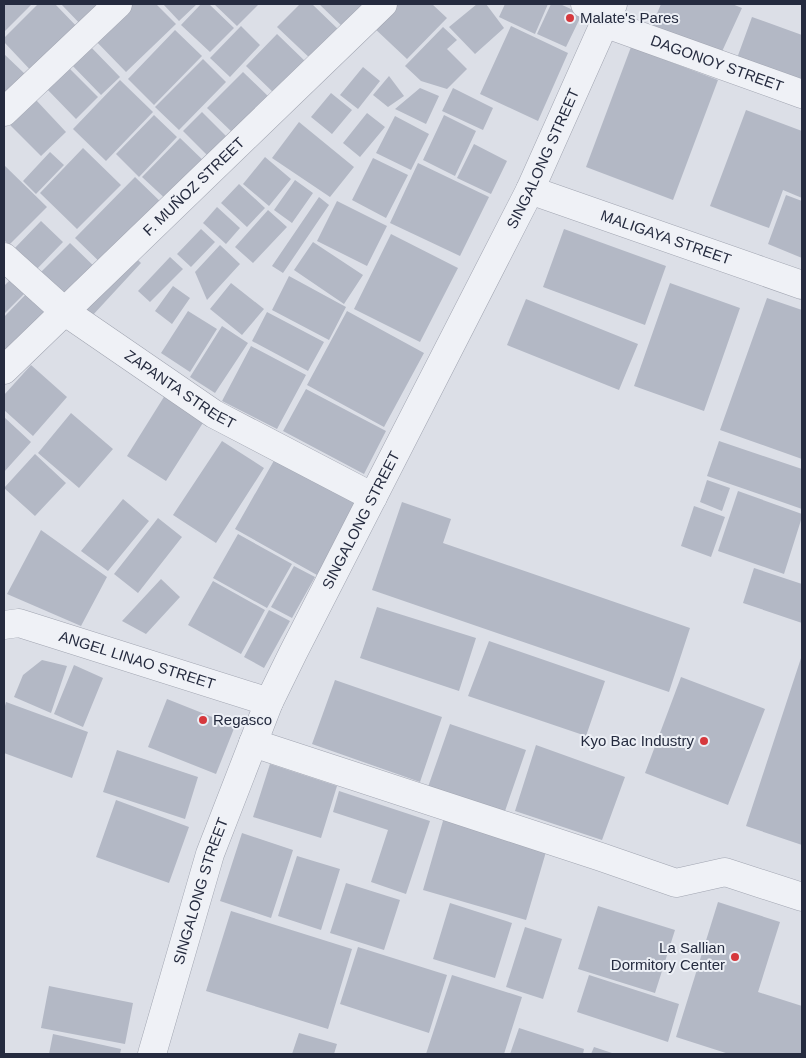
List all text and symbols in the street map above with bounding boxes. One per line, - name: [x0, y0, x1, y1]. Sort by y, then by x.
- place label: Malate's Pares: [580, 9, 679, 26]
- marker: Malate's Pares: [564, 12, 576, 24]
- street label: DAGONOY STREET: [648, 31, 786, 95]
- street label: SINGALONG STREET: [503, 86, 582, 231]
- street label: F. MUÑOZ STREET: [139, 133, 248, 239]
- street label: MALIGAYA STREET: [599, 206, 734, 268]
- street label: ZAPANTA STREET: [122, 346, 239, 432]
- street label: SINGALONG STREET: [318, 448, 403, 592]
- street label: ANGEL LINAO STREET: [57, 627, 218, 693]
- place label: Regasco: [213, 711, 272, 728]
- marker: Regasco: [197, 714, 209, 726]
- place label: Kyo Bac Industry: [581, 732, 694, 749]
- marker: Kyo Bac Industry: [698, 735, 710, 747]
- street label: SINGALONG STREET: [169, 815, 231, 966]
- place label: La Sallian Dormitory Center: [611, 939, 725, 973]
- marker: La Sallian Dormitory Center: [729, 951, 741, 963]

